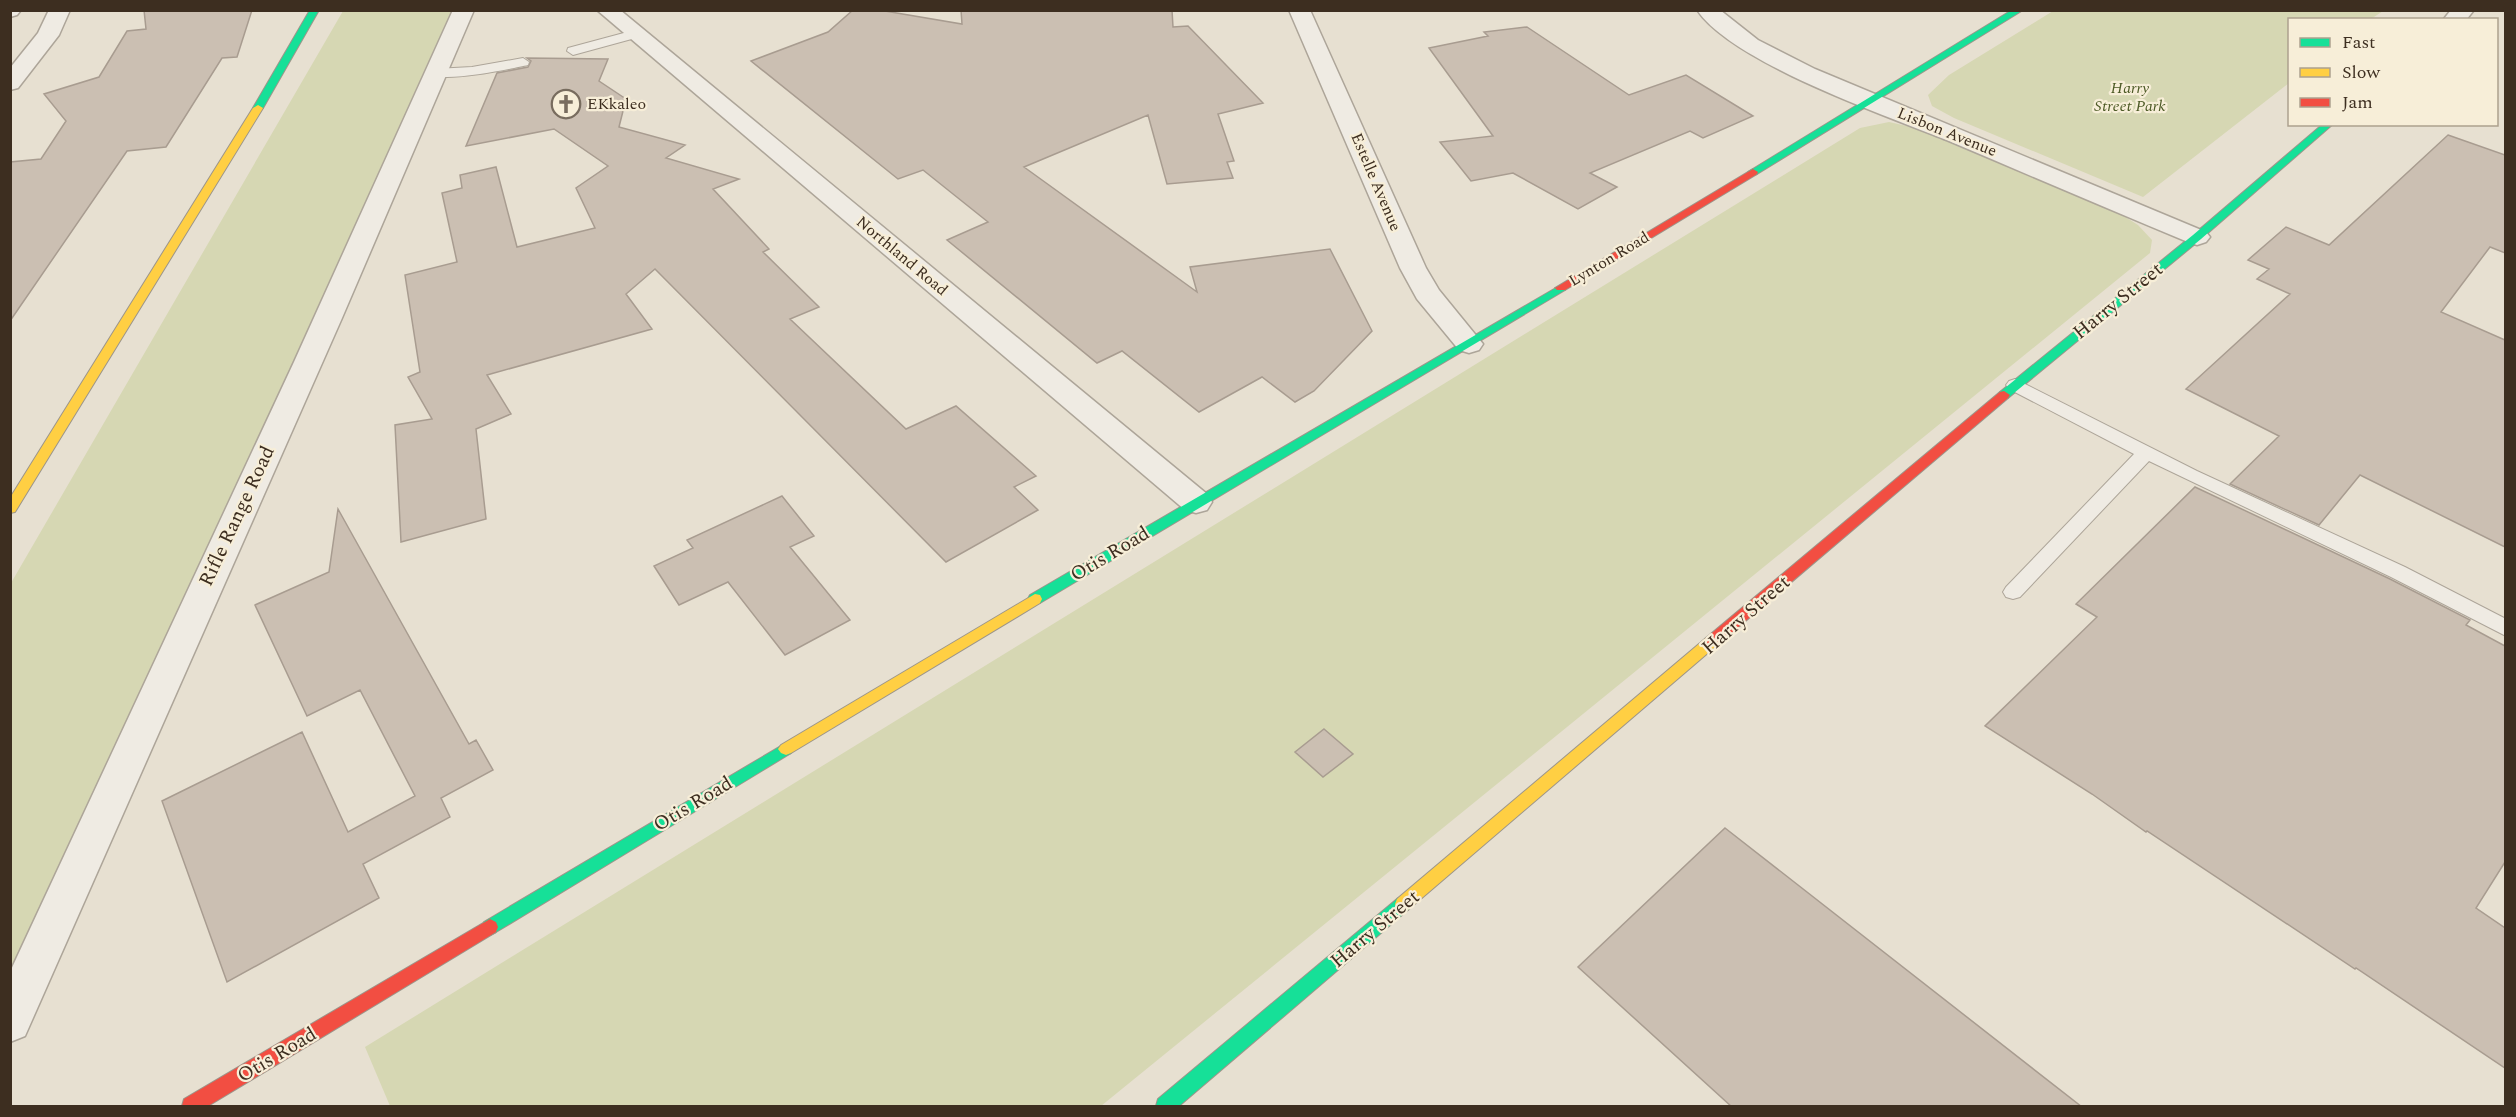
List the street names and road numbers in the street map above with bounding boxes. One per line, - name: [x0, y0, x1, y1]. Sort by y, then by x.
- street label: Lisbon Avenue: [1894, 101, 2000, 163]
- street label: Estelle Avenue: [1345, 129, 1407, 235]
- street label: Northland Road: [851, 210, 953, 302]
- street label: Lynton Road: [1564, 225, 1654, 293]
- street label: Harry Street: [2066, 255, 2170, 347]
- street label: Rifle Range Road: [191, 441, 283, 591]
- street label: Otis Road: [1064, 518, 1156, 590]
- street label: Harry Street: [1695, 568, 1797, 662]
- street label: Otis Road: [647, 768, 739, 840]
- street label: Harry Street: [1324, 882, 1426, 976]
- street label: Otis Road: [231, 1019, 323, 1091]

